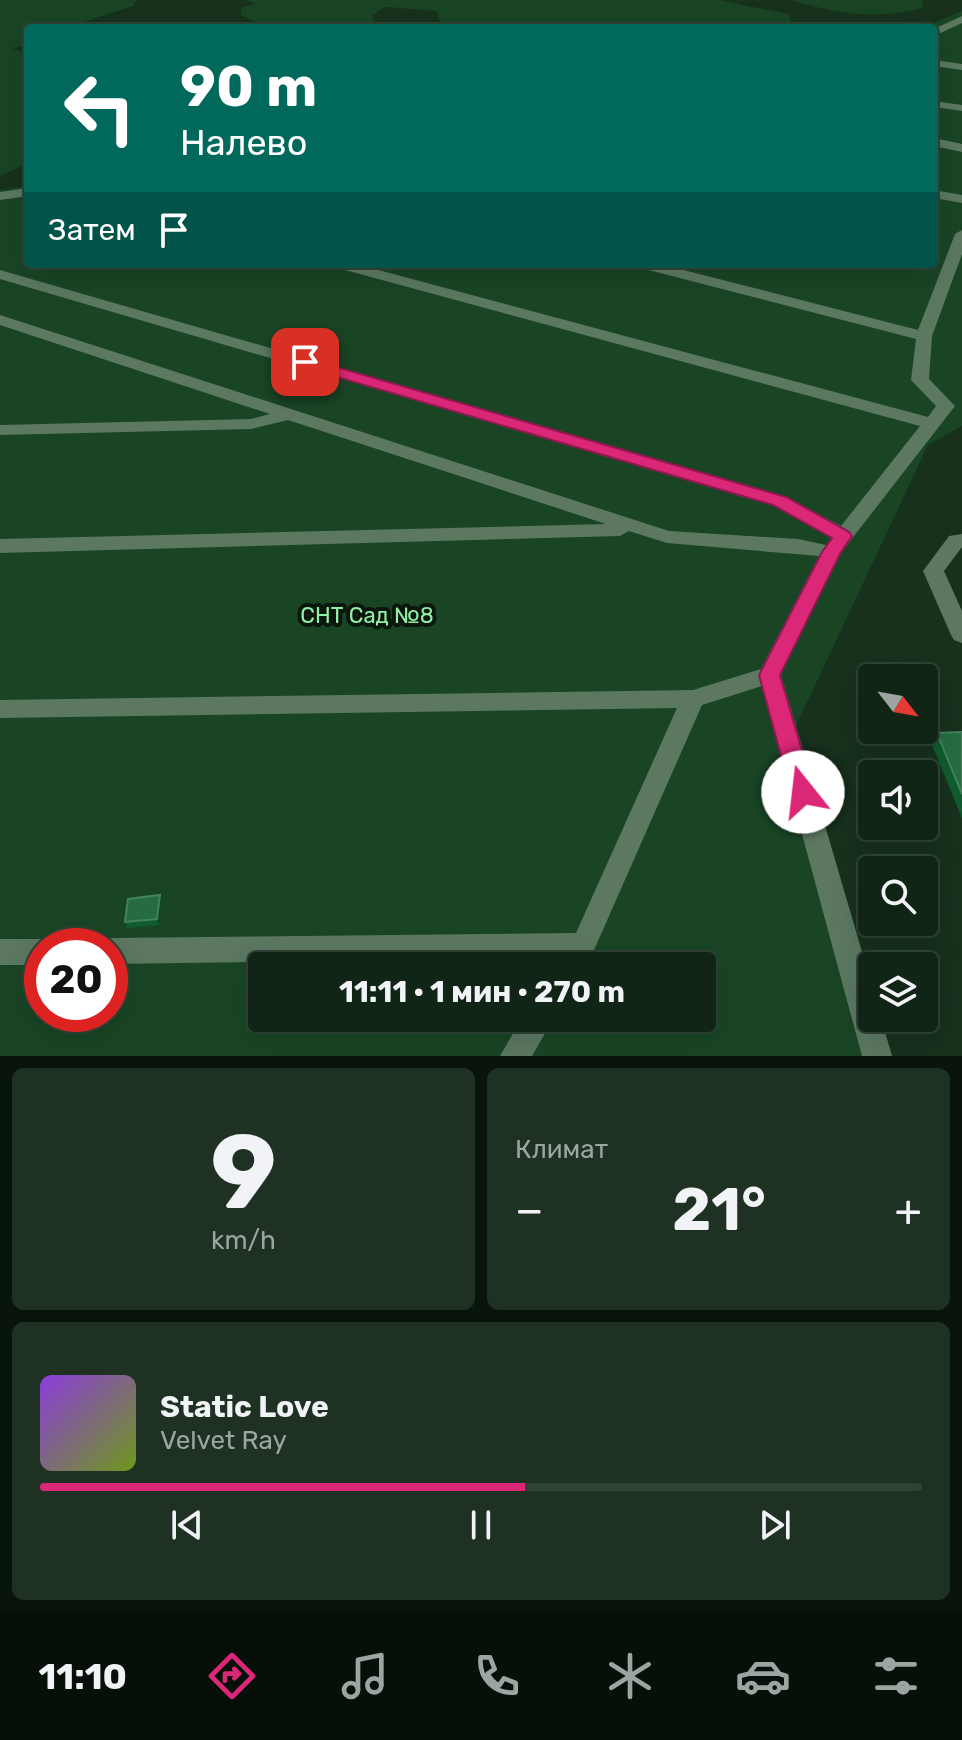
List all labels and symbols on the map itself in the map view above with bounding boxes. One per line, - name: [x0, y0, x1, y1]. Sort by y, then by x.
- pin: [271, 328, 339, 396]
- park label: СНТ Сад №8: [300, 602, 434, 629]
- north arrow: [858, 664, 938, 744]
- position arrow: [761, 750, 845, 834]
- speed limit sign: 20: [24, 928, 128, 1032]

